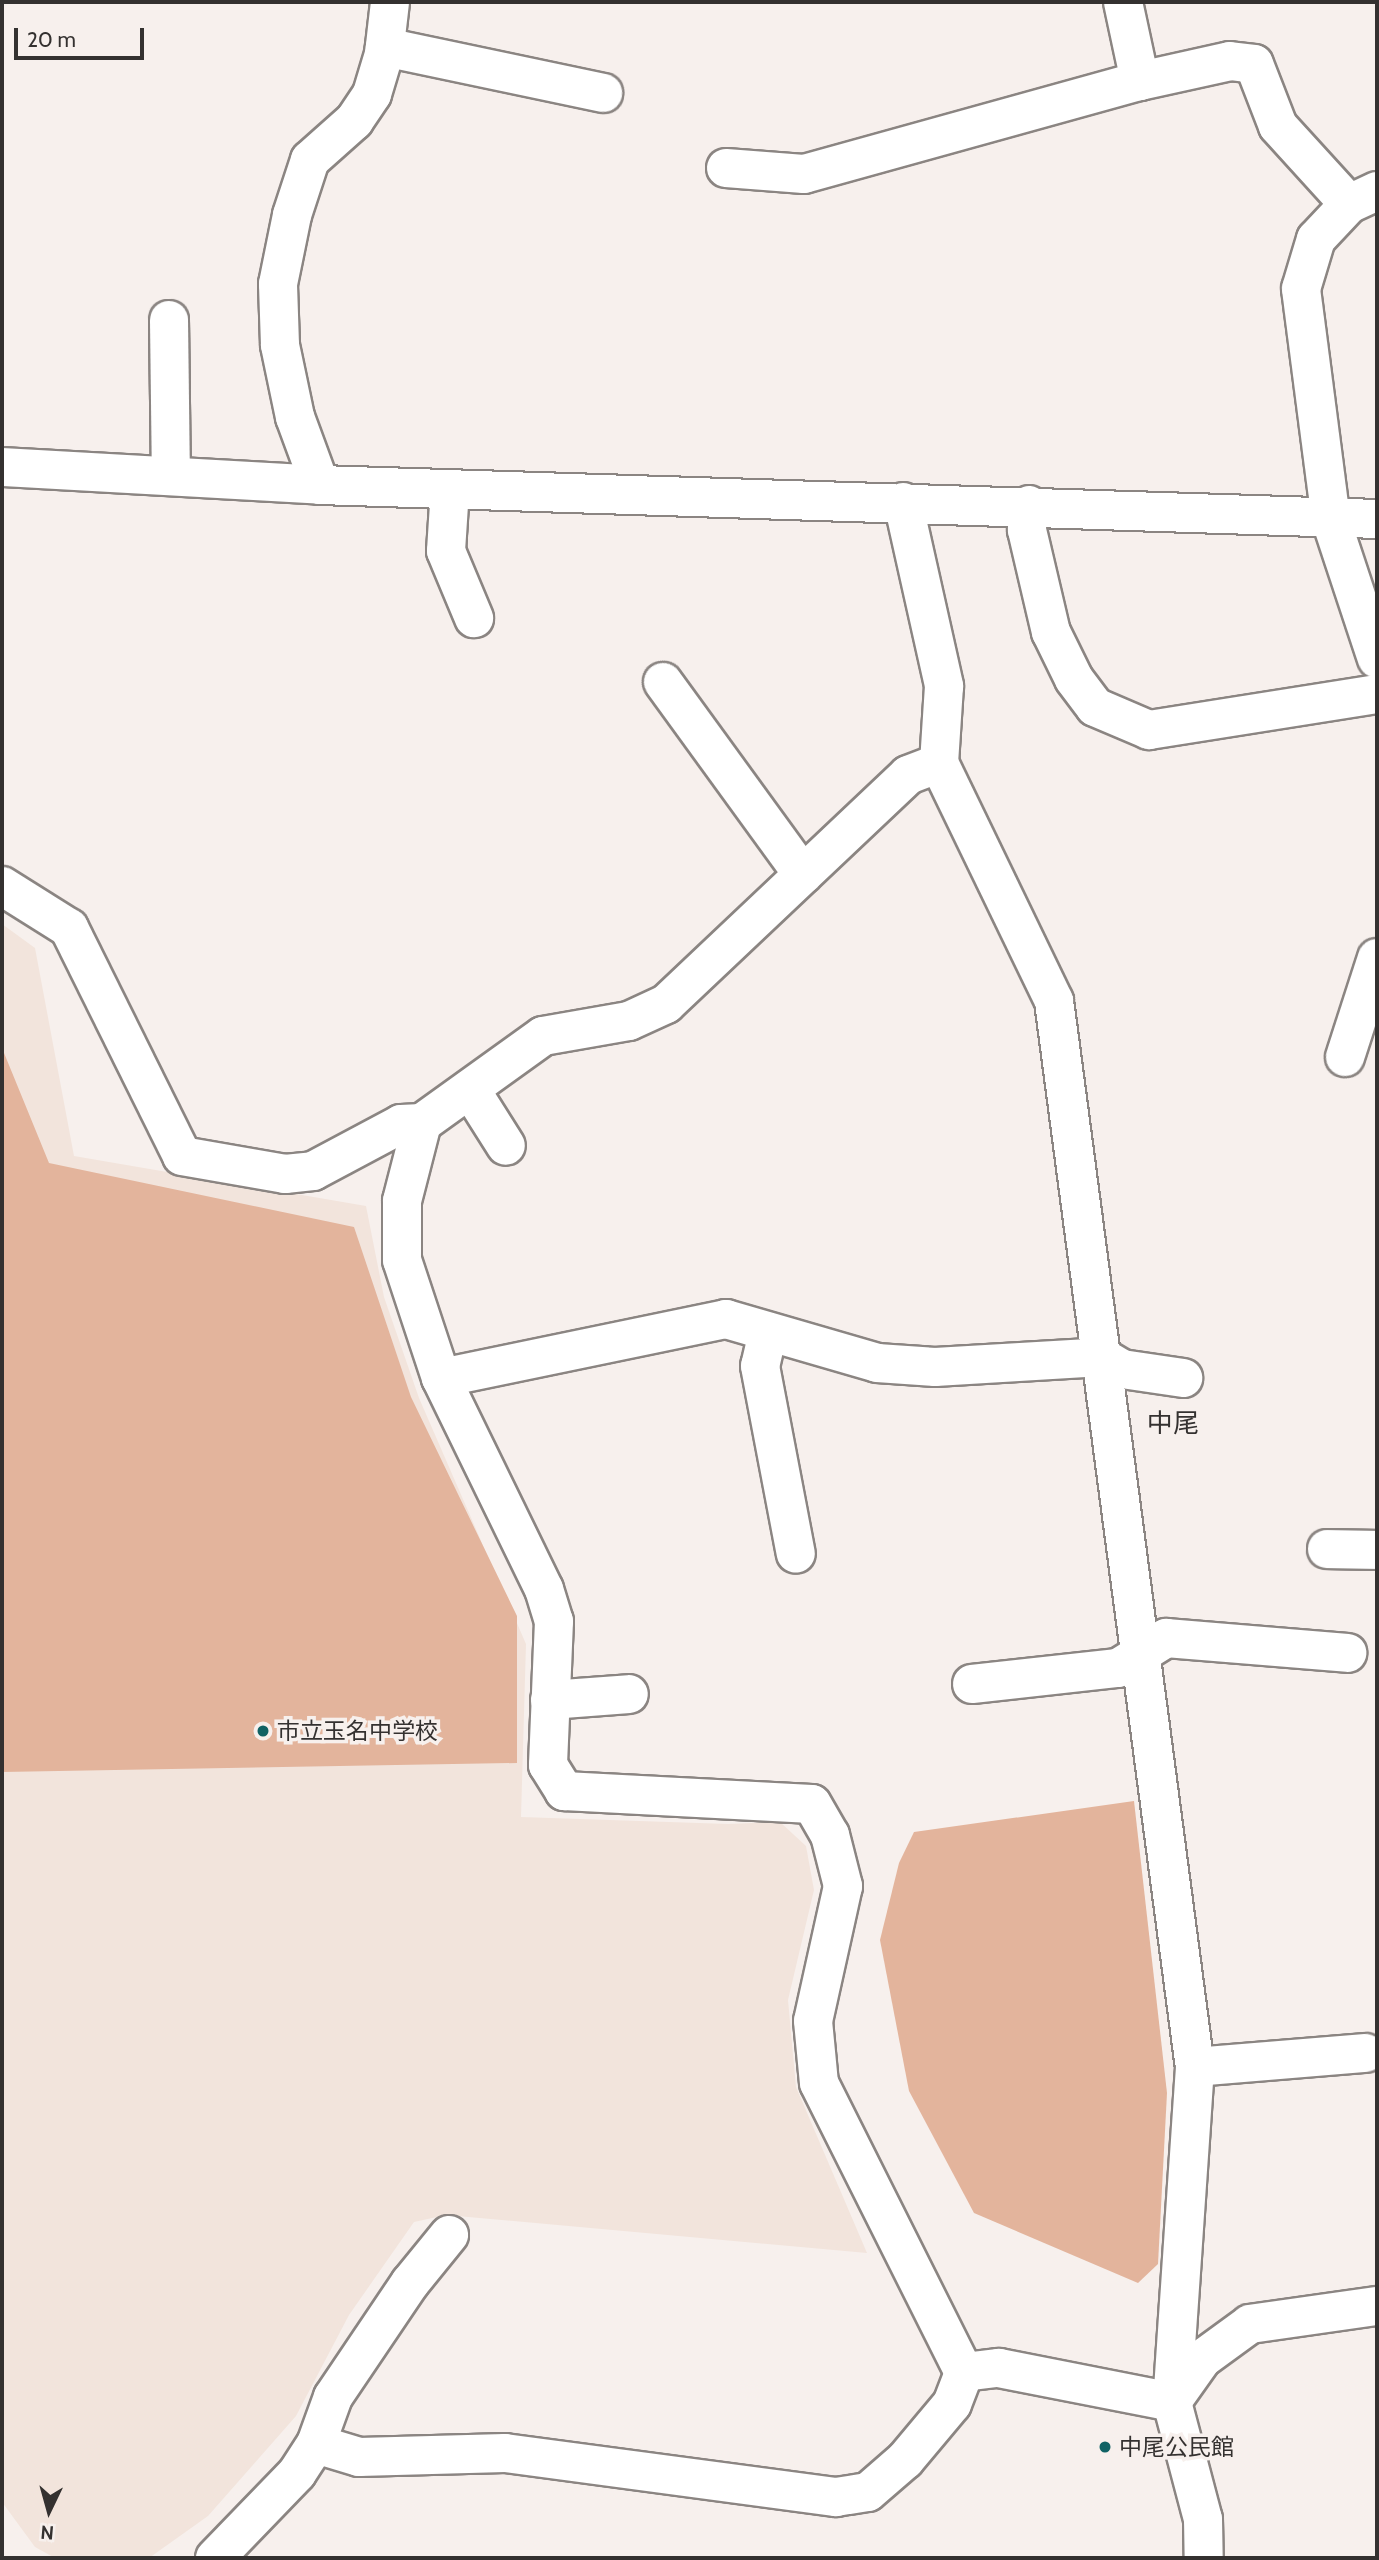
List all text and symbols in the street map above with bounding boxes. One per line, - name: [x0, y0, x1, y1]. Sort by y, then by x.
- scale bar: [18, 14, 147, 58]
- text: 20 m: [27, 27, 76, 52]
- district label: 中尾: [1147, 1408, 1199, 1440]
- place label: 市立玉名中学校: [277, 1717, 438, 1745]
- marker: 市立玉名中学校: [255, 1723, 271, 1739]
- place label: 中尾公民館: [1119, 2433, 1234, 2461]
- marker: 中尾公民館: [1097, 2439, 1113, 2455]
- north arrow: [14, 2476, 84, 2546]
- text: N: [39, 2520, 55, 2544]

